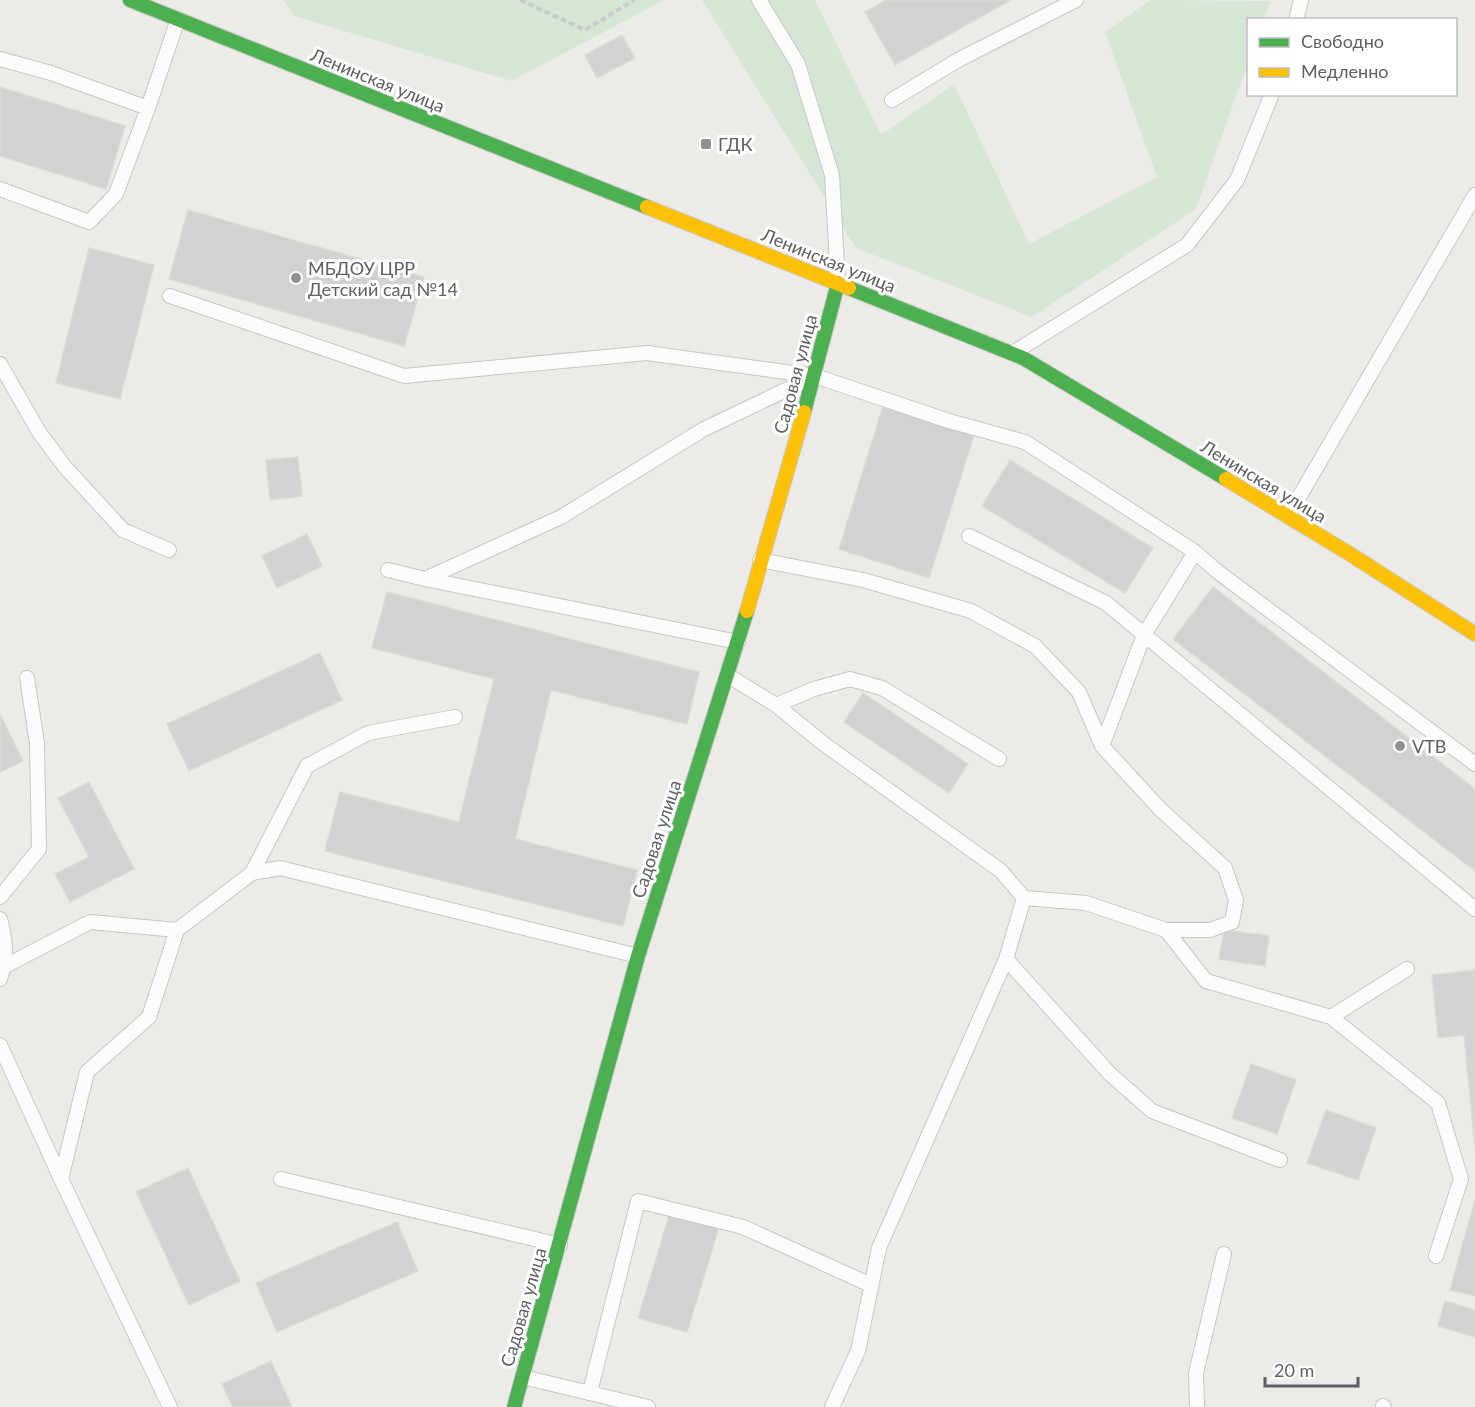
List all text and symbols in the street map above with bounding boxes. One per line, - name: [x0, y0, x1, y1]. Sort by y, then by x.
- legend: [1247, 18, 1457, 96]
- text: Свободно: [1301, 30, 1384, 52]
- street label: Ленинская улица: [307, 43, 448, 117]
- text: Медленно: [1301, 60, 1389, 82]
- place label: ГДК: [718, 133, 753, 155]
- marker: ГДК: [699, 137, 713, 151]
- street label: Ленинская улица: [758, 223, 899, 297]
- place label: МБДОУ ЦРР Детский сад №14: [308, 257, 458, 300]
- marker: МБДОУ ЦРР Детский сад №14: [289, 271, 303, 285]
- street label: Садовая улица: [768, 312, 822, 436]
- street label: Ленинская улица: [1196, 434, 1331, 527]
- place label: VTB: [1412, 735, 1446, 757]
- marker: VTB: [1393, 739, 1407, 753]
- street label: Садовая улица: [627, 777, 685, 901]
- street label: Садовая улица: [496, 1245, 550, 1369]
- scale bar: [1265, 1350, 1358, 1388]
- text: 20 m: [1274, 1359, 1314, 1381]

